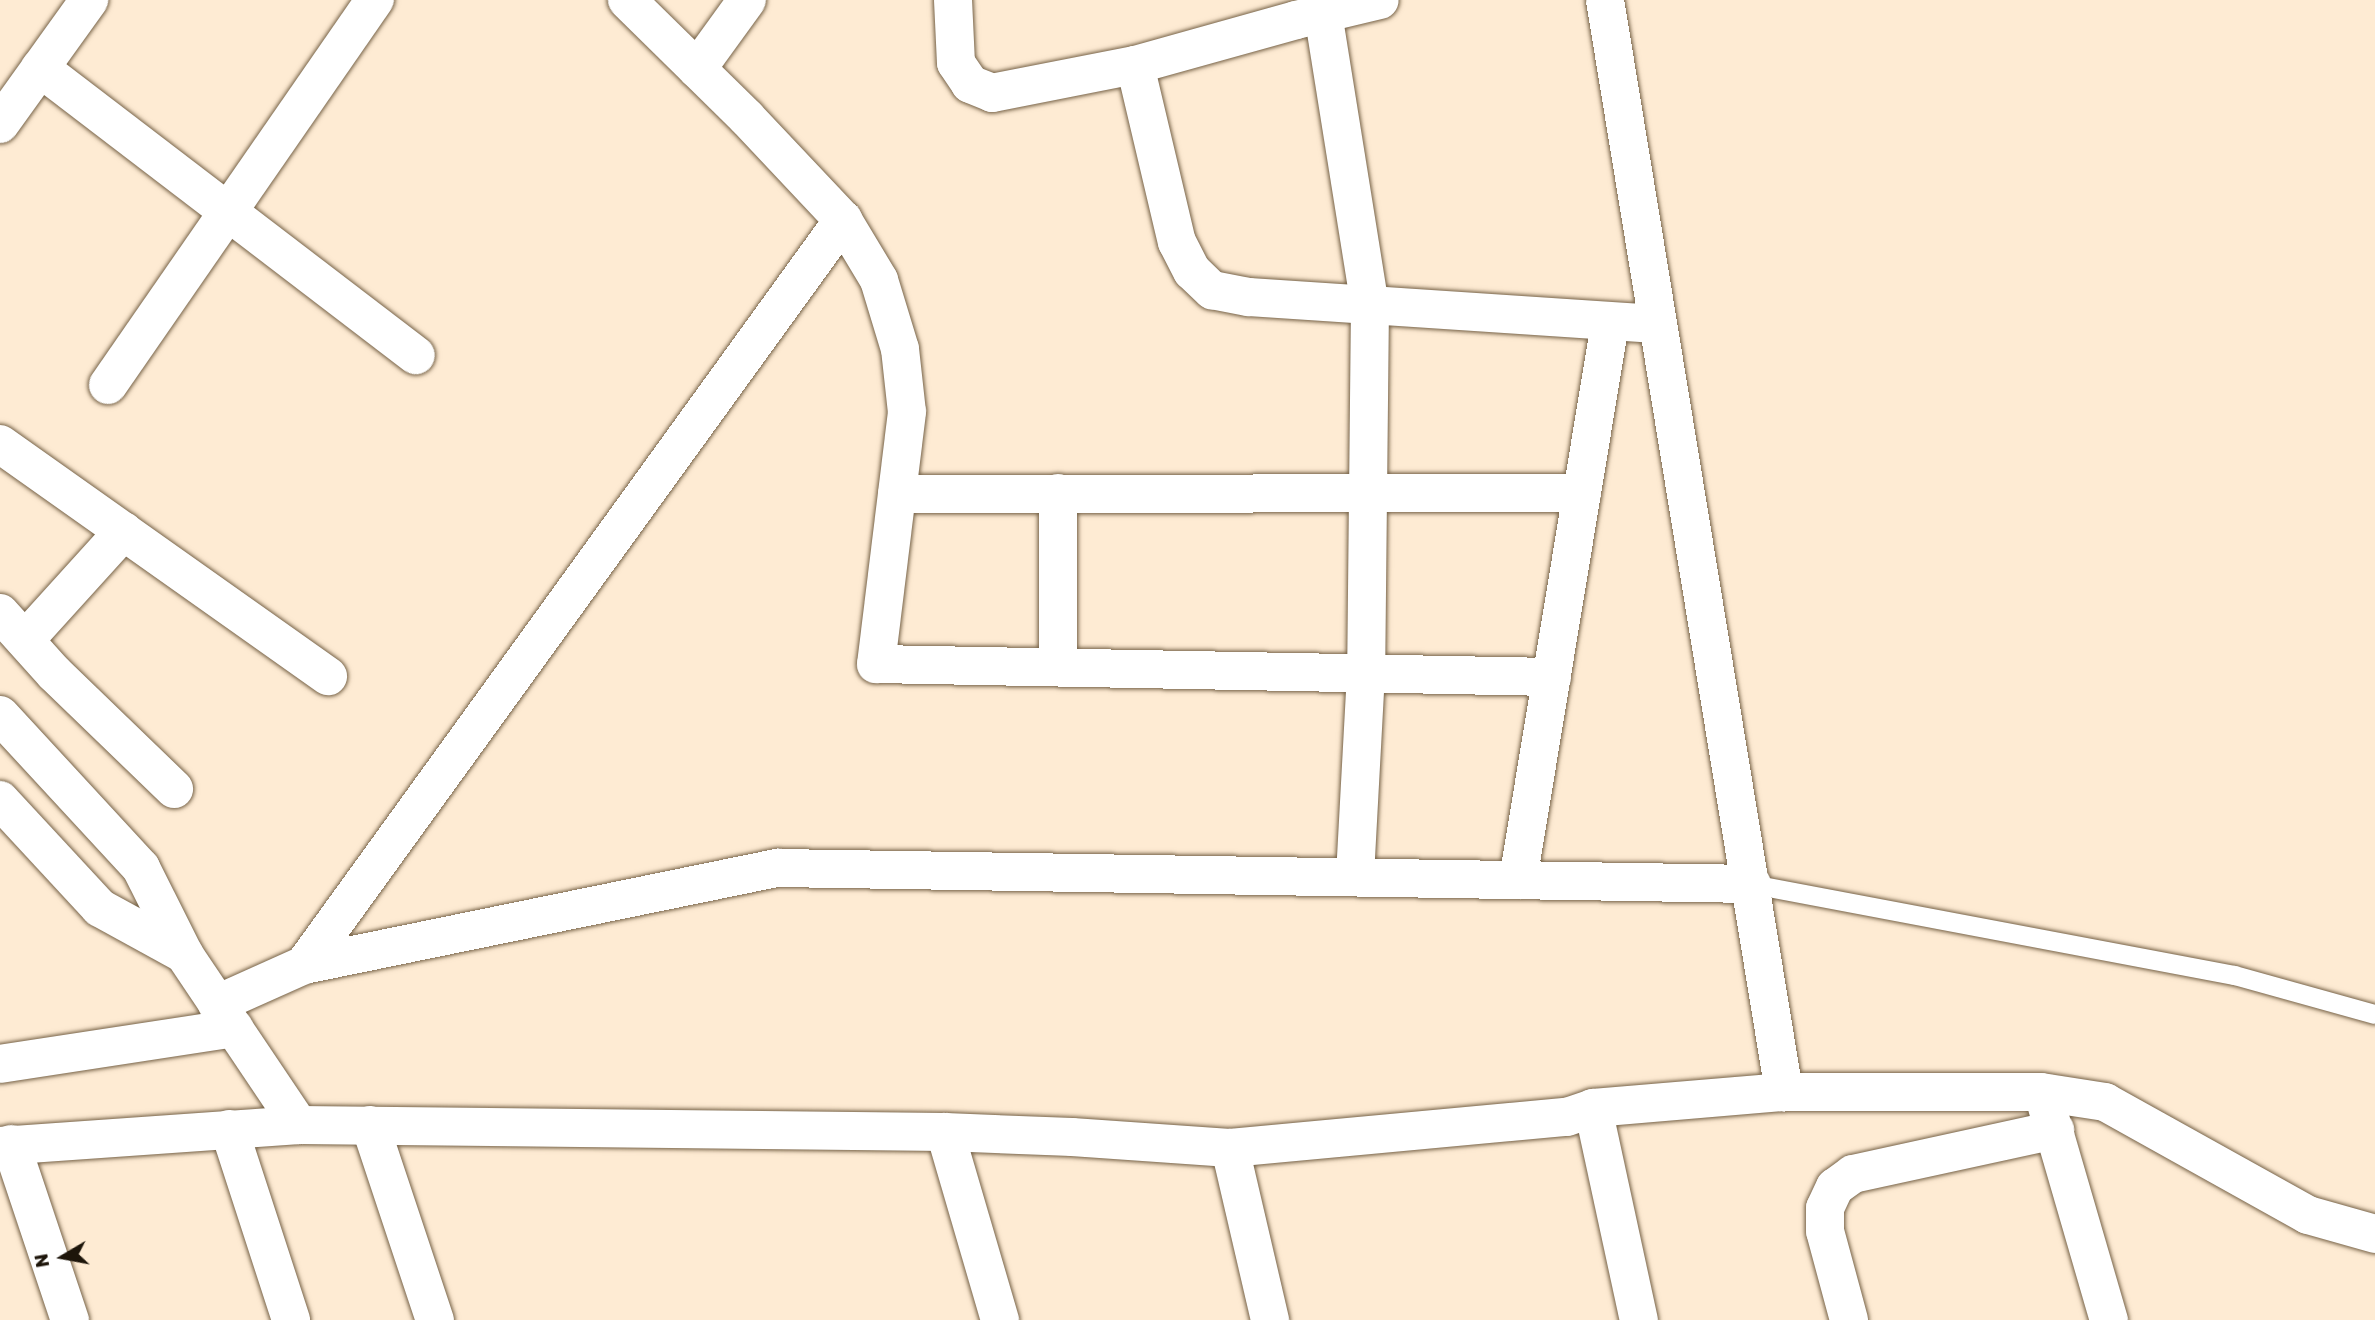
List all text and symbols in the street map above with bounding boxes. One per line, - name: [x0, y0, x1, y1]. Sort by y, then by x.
- north arrow: [28, 1222, 98, 1292]
- text: N: [29, 1252, 54, 1269]

